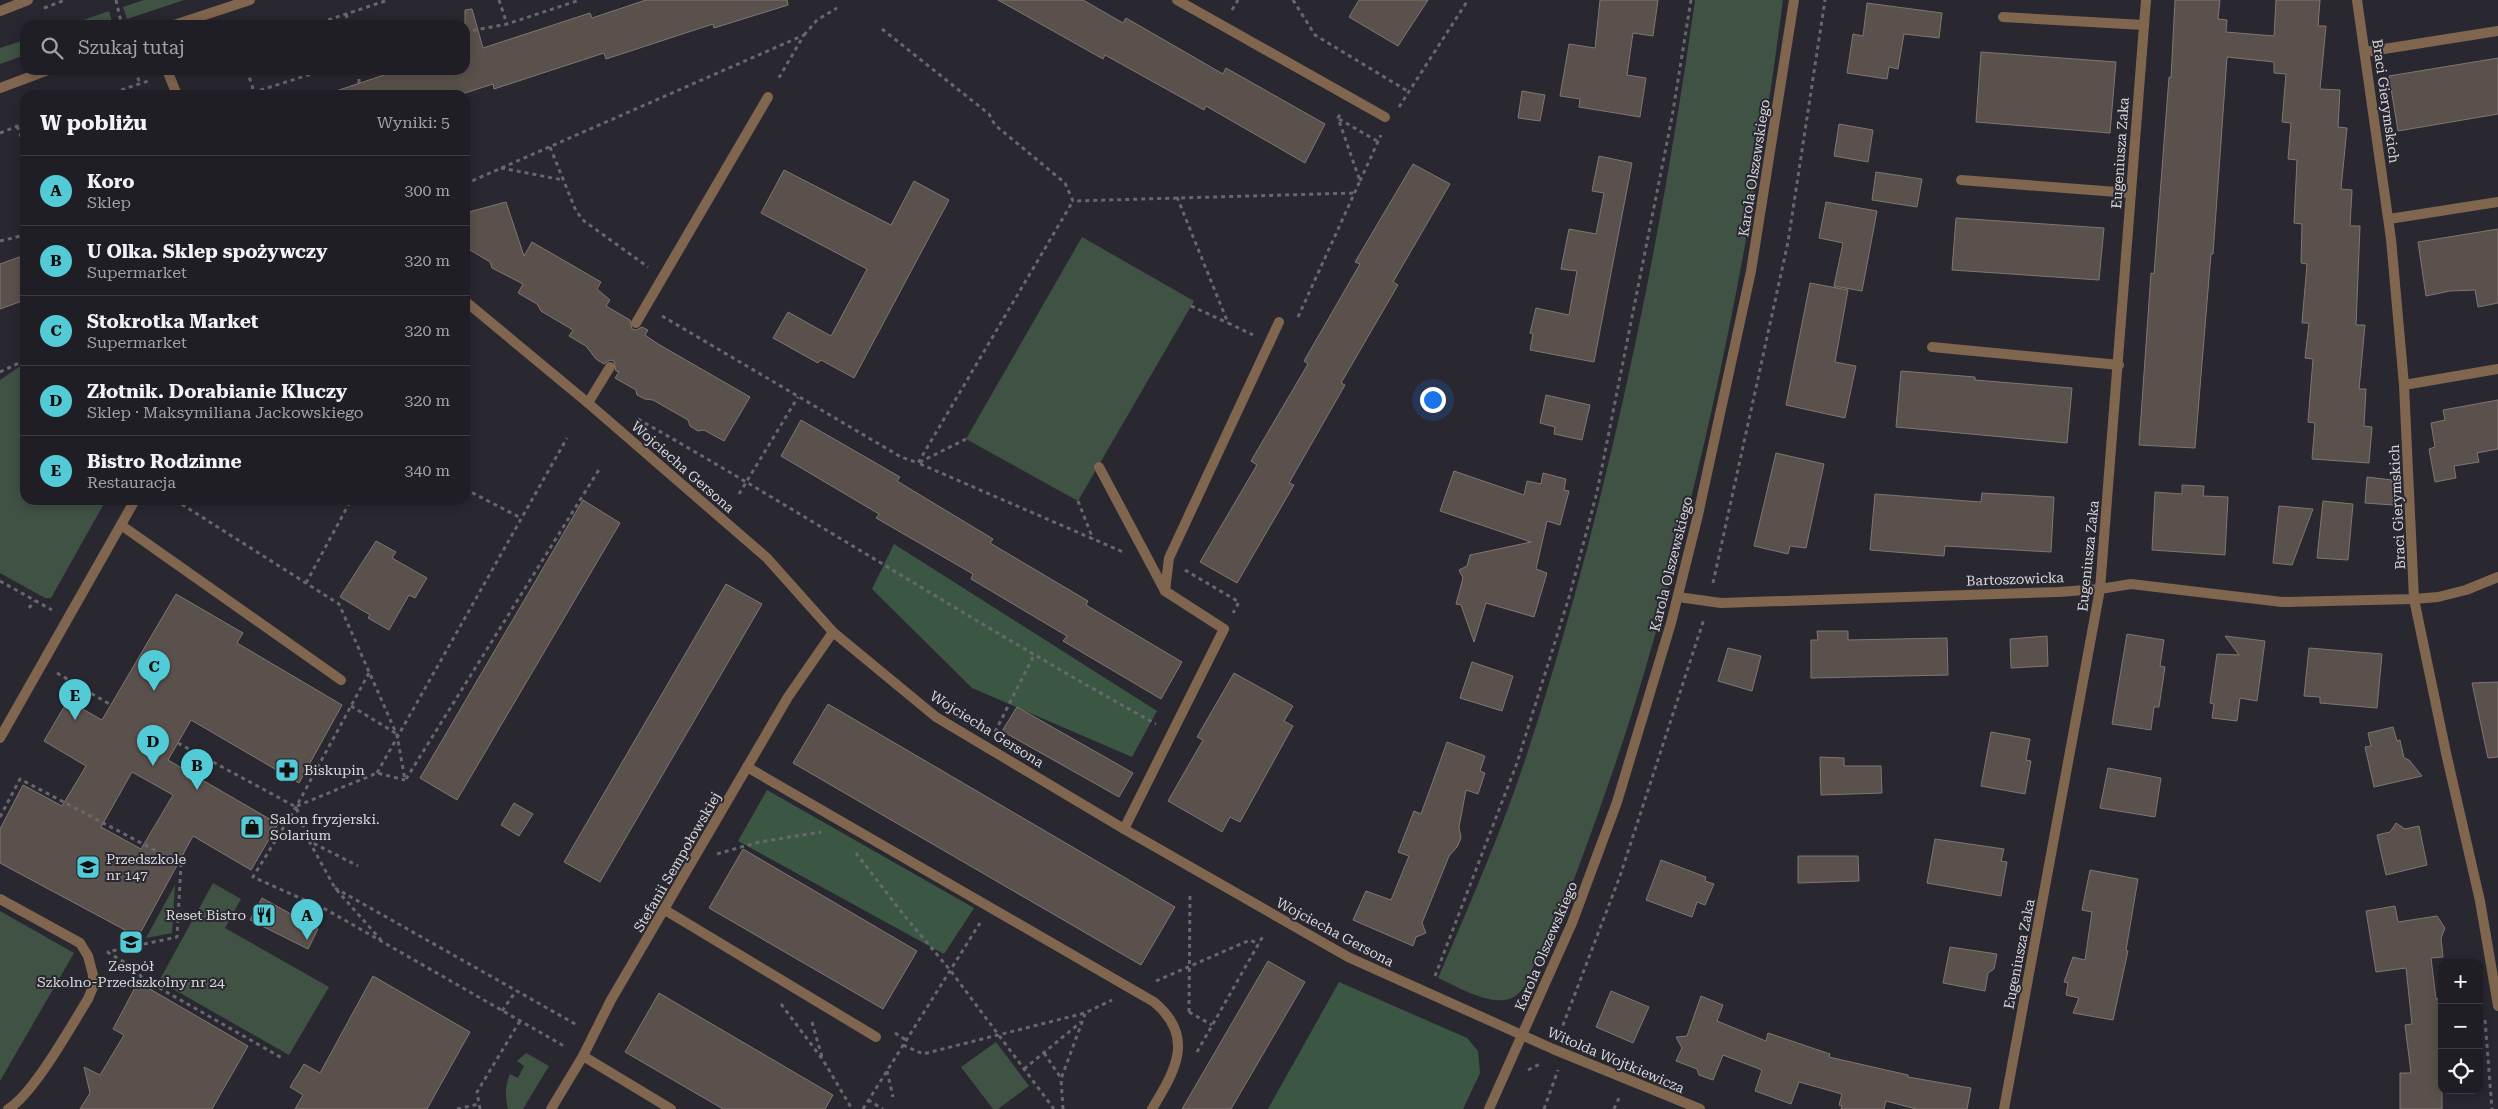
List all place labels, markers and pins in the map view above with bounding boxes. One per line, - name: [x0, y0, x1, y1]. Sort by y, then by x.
- pin: C: [138, 650, 170, 691]
- pin: E: [59, 679, 91, 720]
- pin: D: [137, 725, 169, 766]
- pin: B: [181, 749, 213, 790]
- pharmacy icon: Biskupin: [274, 757, 300, 783]
- place label: Biskupin: [304, 762, 365, 778]
- place label: Salon fryzjerski. Solarium: [270, 811, 380, 843]
- shop icon: Salon fryzjerski. Solarium: [239, 814, 265, 840]
- place label: Przedszkole nr 147: [106, 851, 187, 883]
- school or university icon: Przedszkole nr 147: [75, 854, 101, 880]
- pin: A: [291, 899, 323, 940]
- restaurant icon: Reset Bistro: [251, 902, 277, 928]
- place label: Reset Bistro: [166, 907, 246, 923]
- school or university icon: Zespół Szkolno-Przedszkolny nr 24: [118, 929, 144, 955]
- place label: Zespół Szkolno-Przedszkolny nr 24: [37, 958, 225, 990]

